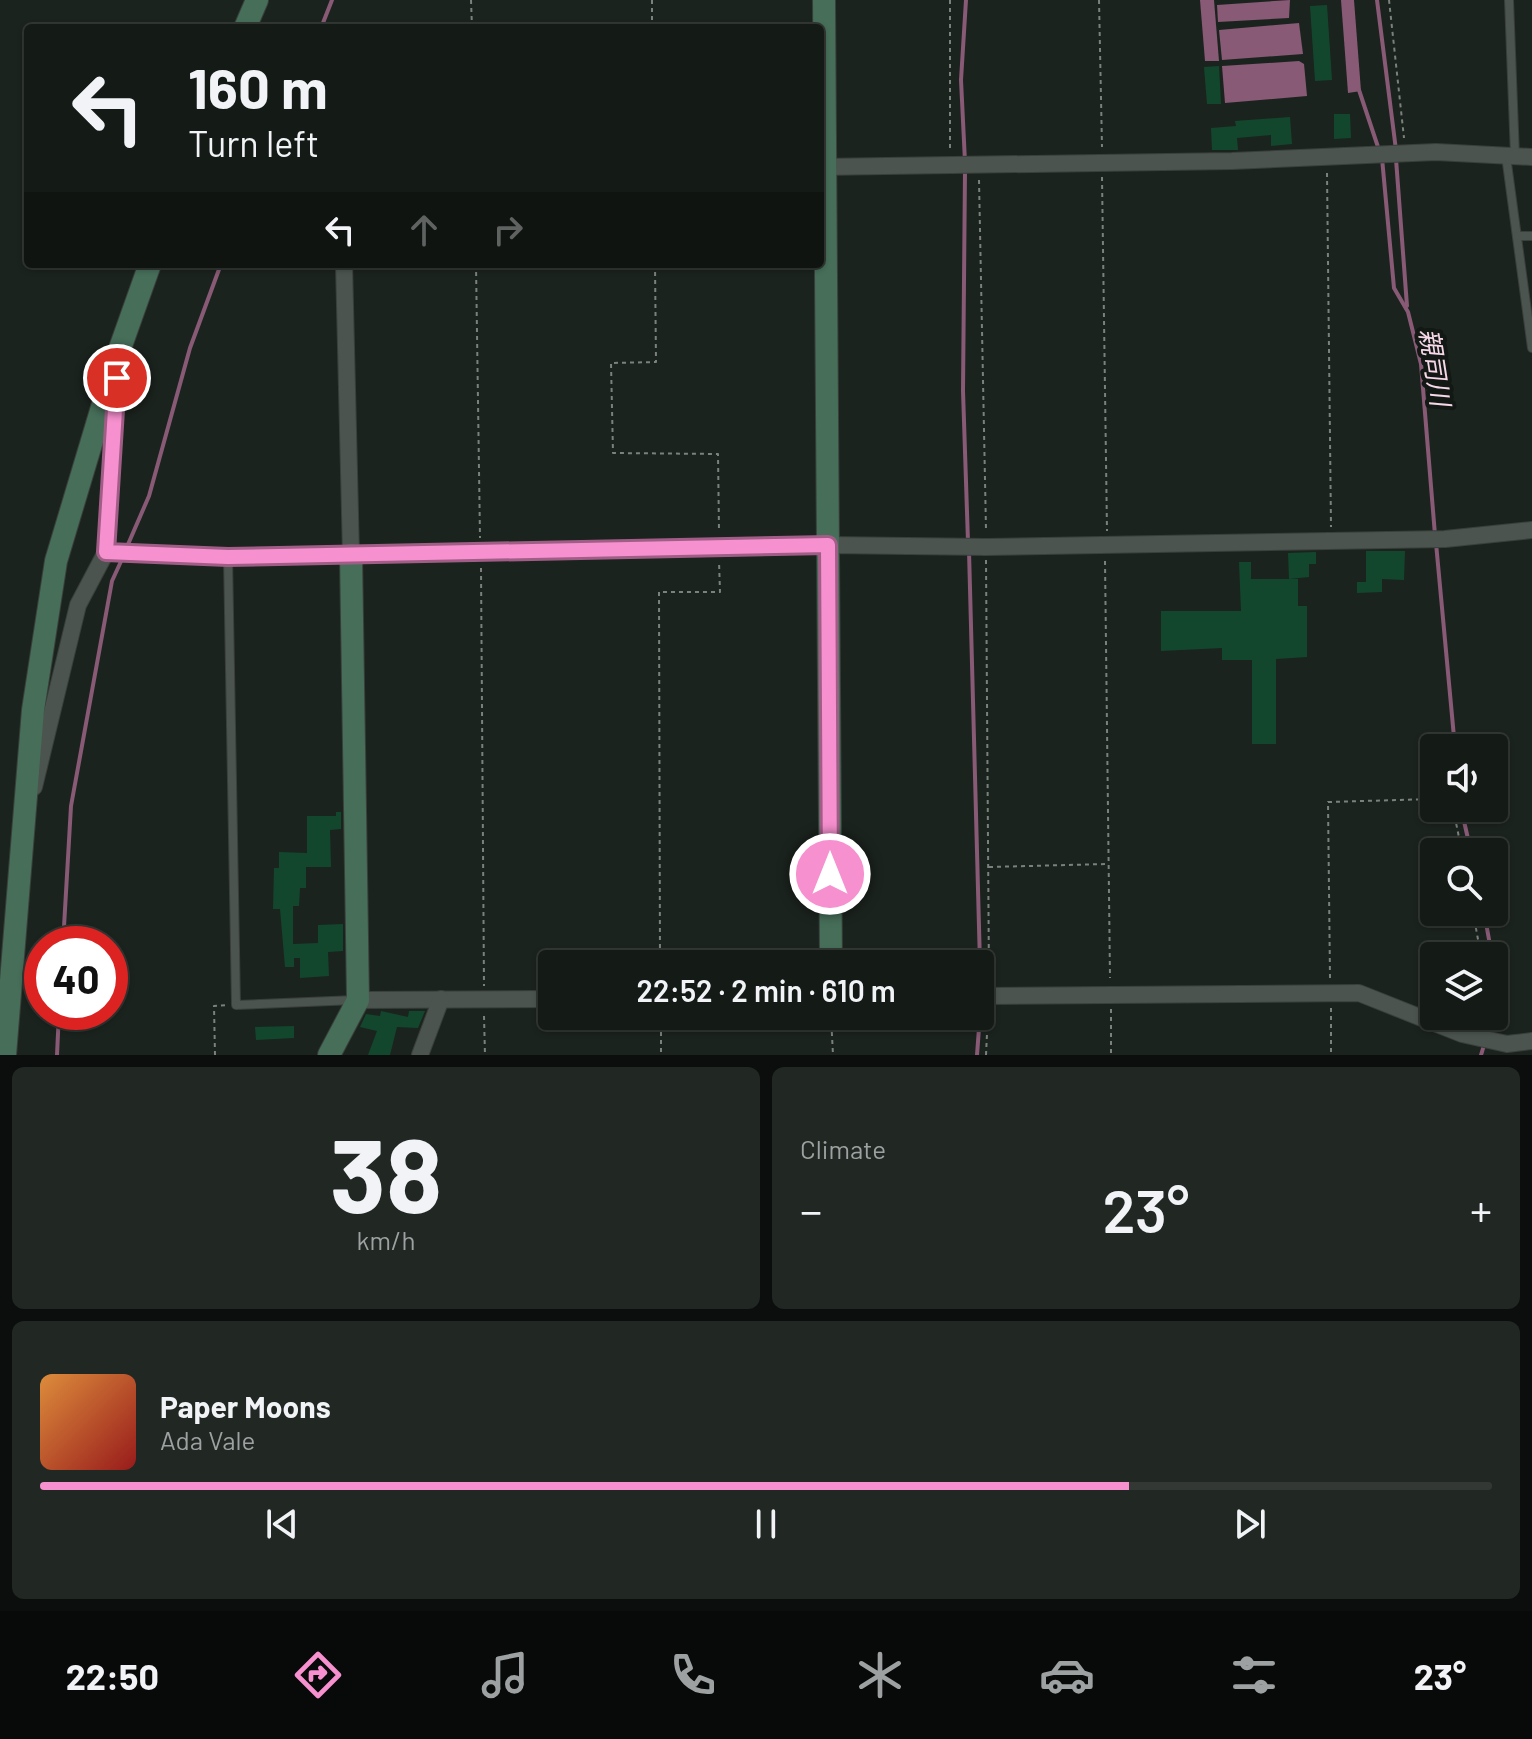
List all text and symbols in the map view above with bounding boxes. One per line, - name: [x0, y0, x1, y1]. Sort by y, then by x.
- text: 160 m: [188, 53, 328, 120]
- icon: left: [56, 56, 160, 160]
- text: Turn left: [188, 121, 319, 164]
- icon: left: [318, 208, 362, 252]
- icon: ahead: [402, 208, 446, 252]
- icon: right: [486, 208, 530, 252]
- water label: 親司川: [1415, 326, 1458, 411]
- pin: [83, 344, 151, 412]
- icon: arrive: [95, 356, 139, 400]
- map controls: [1420, 734, 1508, 1030]
- button: sound: [1420, 734, 1508, 822]
- position arrow: [788, 832, 872, 916]
- button: search: [1420, 838, 1508, 926]
- speed limit sign: 40: [24, 926, 128, 1030]
- button: layers: [1420, 942, 1508, 1030]
- text: 22:52 · 2 min · 610 m: [636, 972, 896, 1008]
- text: 38: [330, 1109, 442, 1234]
- text: Climate: [800, 1133, 886, 1164]
- text: 23°: [1103, 1173, 1189, 1245]
- text: −: [800, 1183, 822, 1236]
- text: +: [1470, 1183, 1492, 1236]
- text: km/h: [357, 1224, 415, 1255]
- text: Paper Moons: [160, 1388, 331, 1424]
- text: Ada Vale: [160, 1424, 255, 1455]
- icon: previous: [260, 1502, 304, 1546]
- icon: pause: [744, 1502, 788, 1546]
- icon: next: [1228, 1502, 1272, 1546]
- icon: directions: [290, 1647, 346, 1703]
- icon: music: [477, 1647, 533, 1703]
- icon: phone: [665, 1647, 721, 1703]
- icon: climate: [852, 1647, 908, 1703]
- icon: car: [1039, 1647, 1095, 1703]
- icon: filters: [1226, 1647, 1282, 1703]
- text: 22:50: [66, 1654, 159, 1697]
- text: 23°: [1414, 1654, 1466, 1697]

